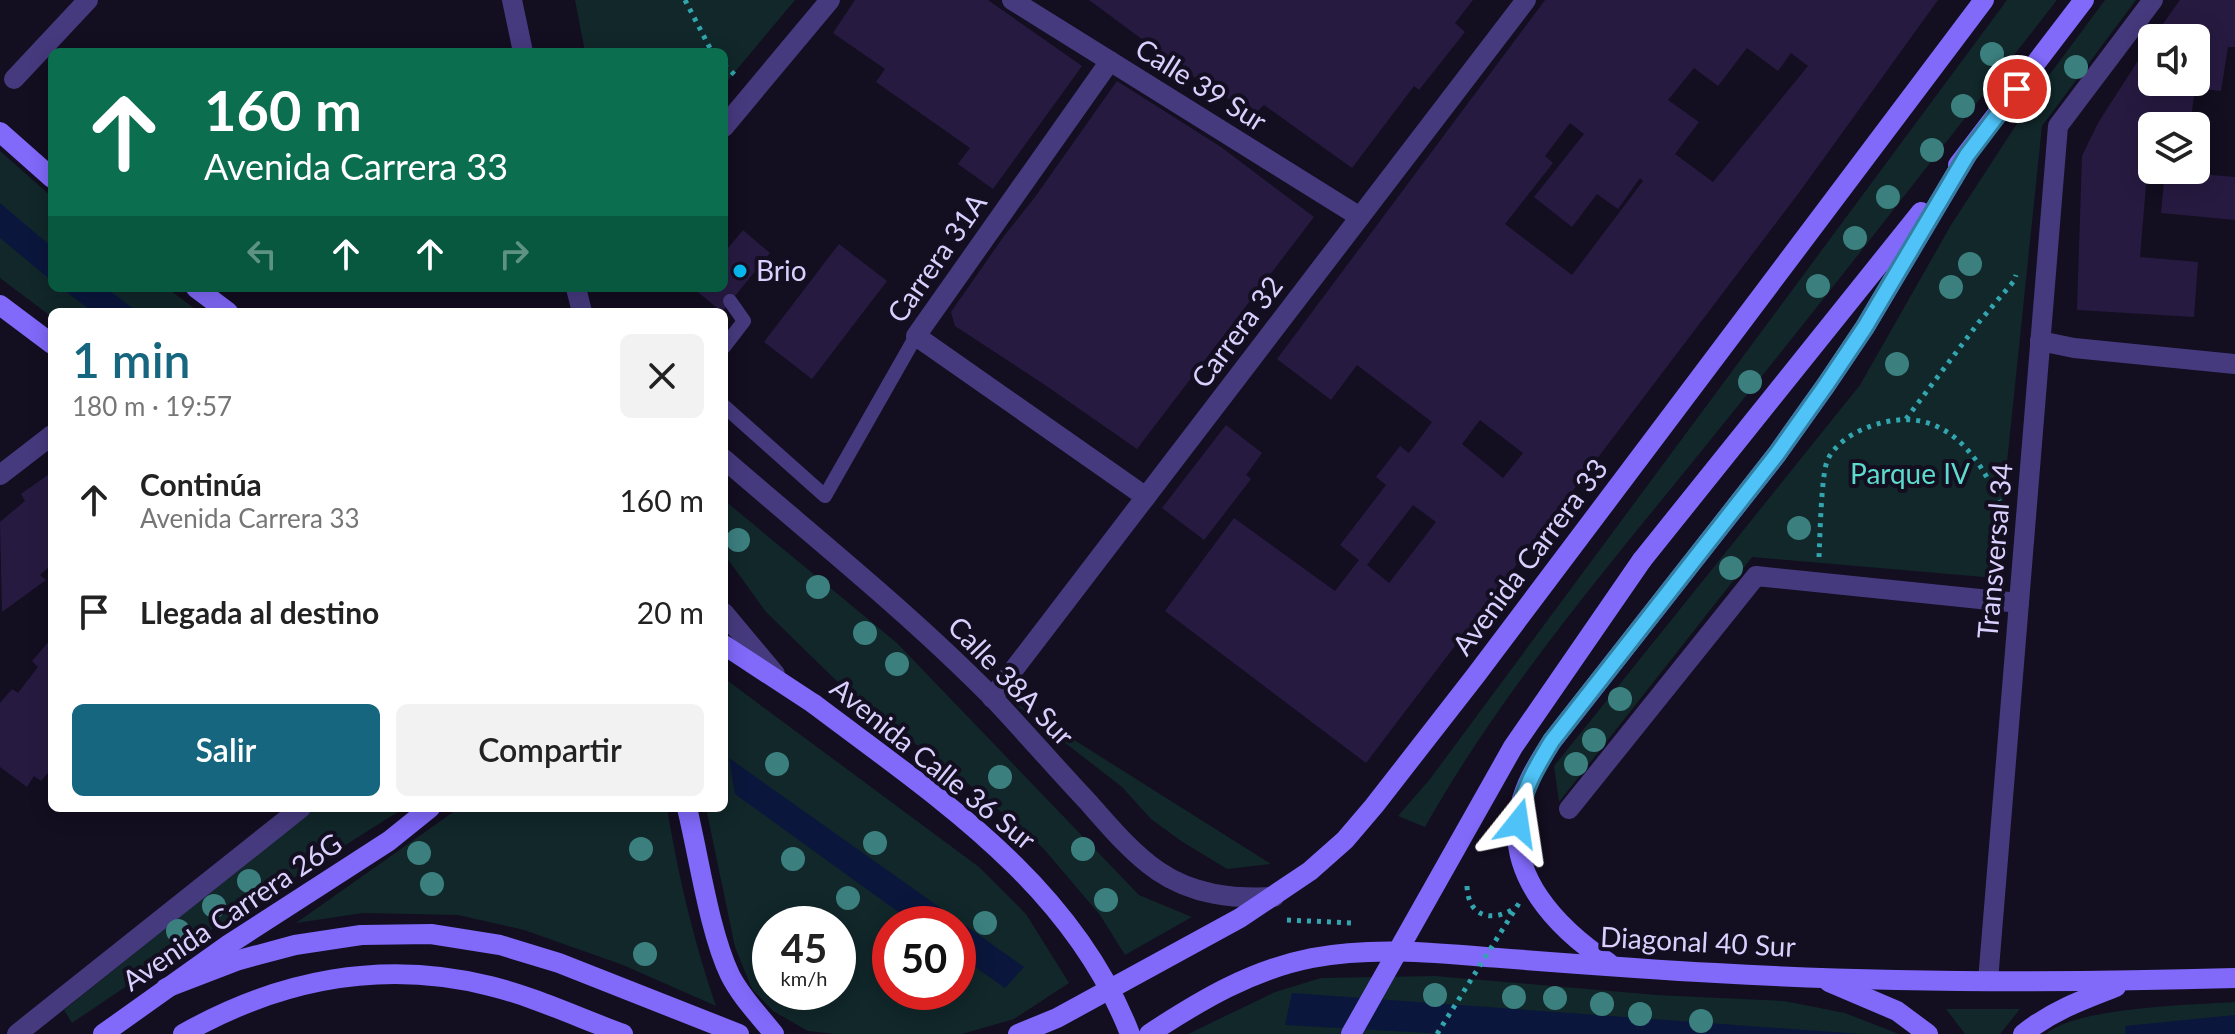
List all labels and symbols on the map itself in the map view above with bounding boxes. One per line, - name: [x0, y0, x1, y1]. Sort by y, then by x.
- street label: Calle 39 Sur: [1130, 30, 1273, 138]
- pin: [1983, 55, 2051, 123]
- street label: Carrera 31A: [879, 186, 993, 328]
- place label: Brio: [756, 253, 807, 287]
- marker: Brio: [731, 262, 749, 280]
- street label: Carrera 32: [1183, 269, 1289, 394]
- street label: Avenida Carrera 33: [1444, 452, 1614, 661]
- park label: Parque IV: [1850, 456, 1970, 490]
- street label: Transversal 34: [1969, 462, 2019, 640]
- street label: Calle 38A Sur: [942, 609, 1082, 752]
- street label: Avenida Calle 36 Sur: [824, 670, 1043, 856]
- position arrow: [1476, 781, 1560, 865]
- street label: Avenida Carrera 26G: [115, 825, 347, 997]
- speed limit sign: 50: [872, 906, 976, 1010]
- street label: Diagonal 40 Sur: [1600, 919, 1797, 963]

